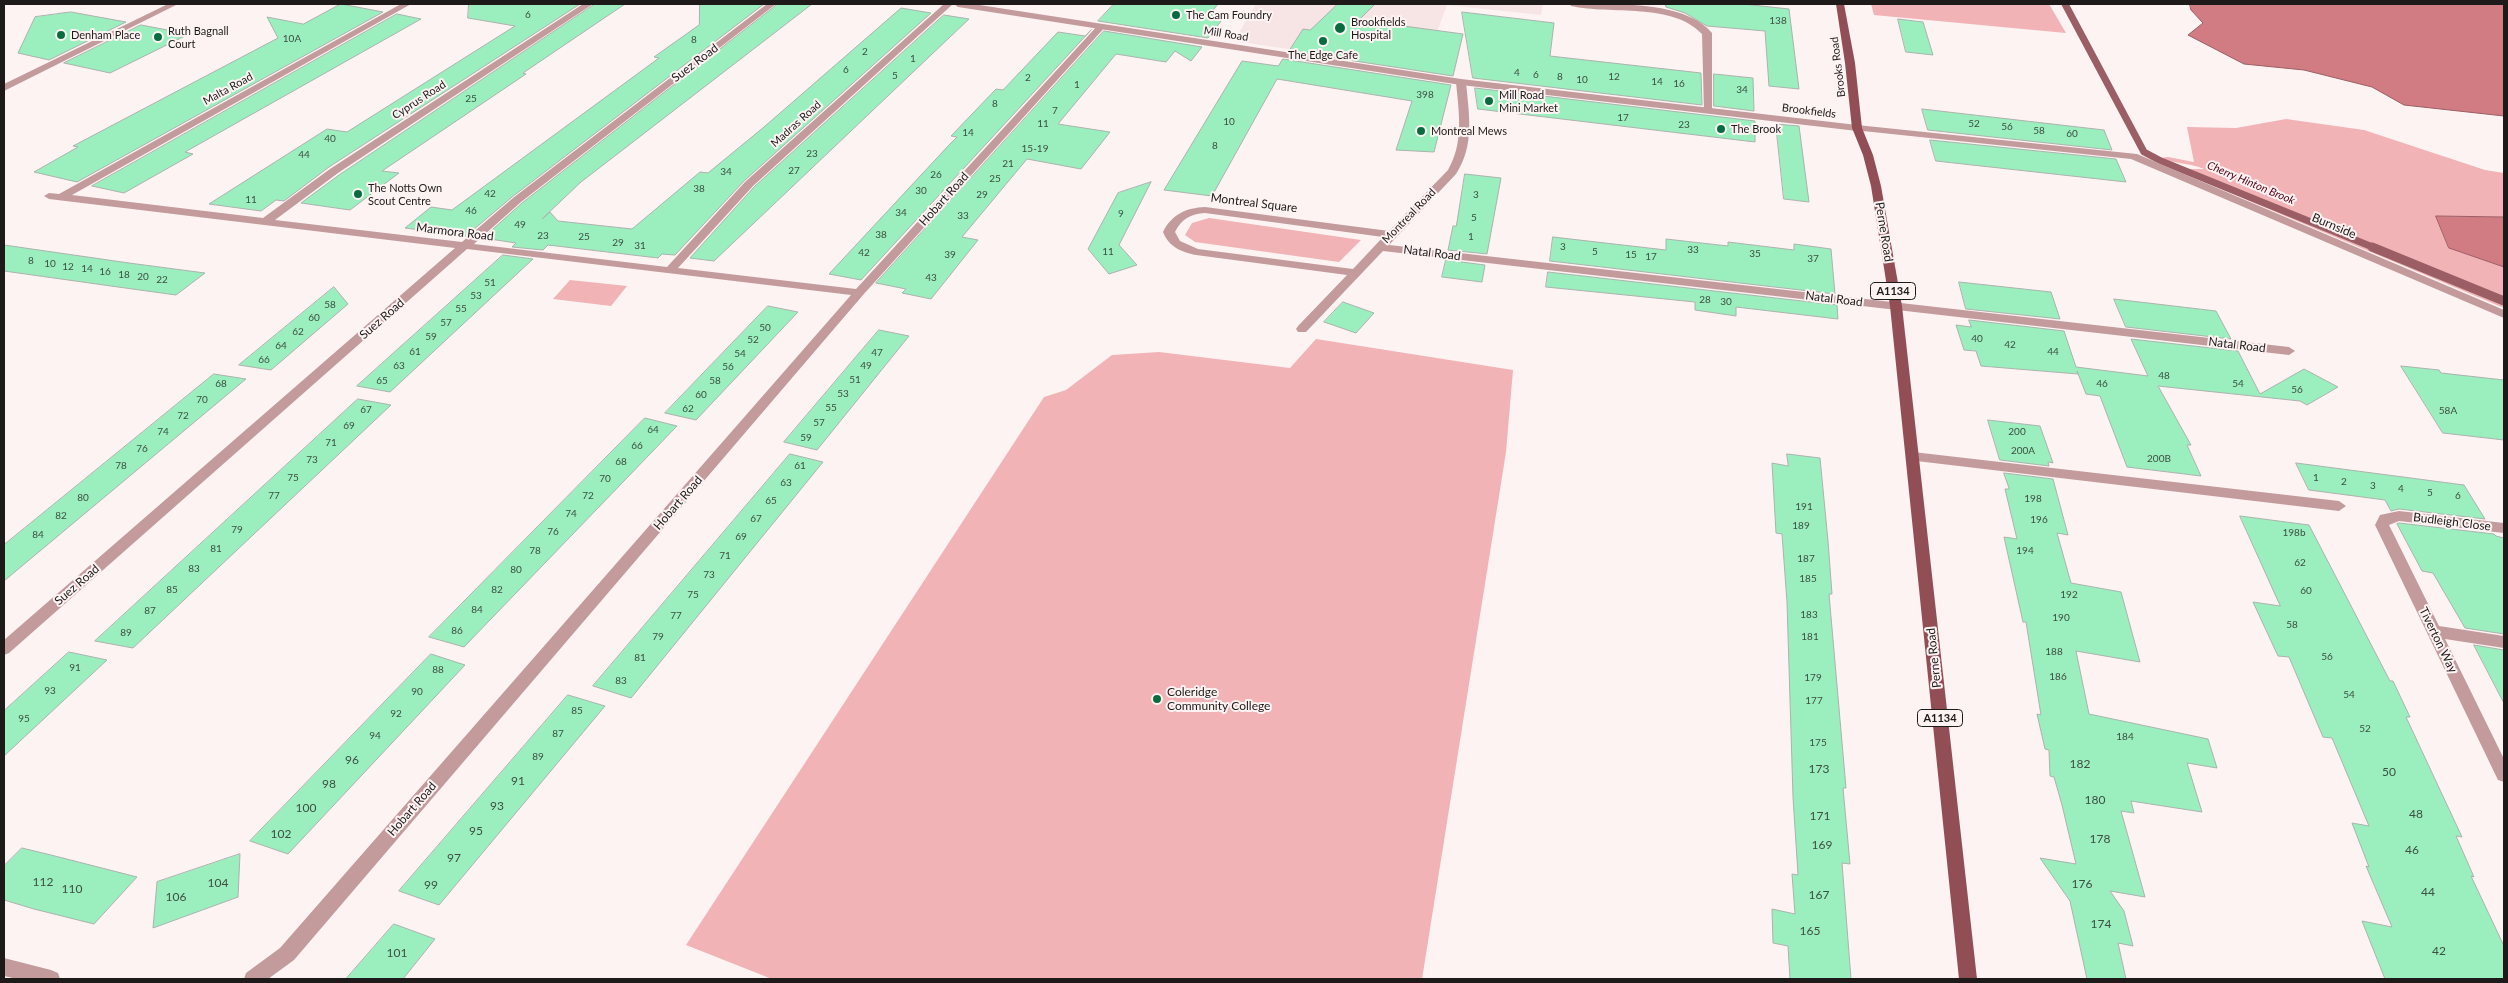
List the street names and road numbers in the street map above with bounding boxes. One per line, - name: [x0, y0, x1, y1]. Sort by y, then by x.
- street label: Mill Road: [1203, 24, 1249, 44]
- street label: Brooks Road: [1828, 36, 1848, 98]
- street label: Suez Road: [669, 41, 721, 85]
- street label: Malta Road: [201, 70, 255, 108]
- street label: Cyprus Road: [390, 78, 448, 122]
- street label: Madras Road: [768, 98, 824, 150]
- street label: Brookfields: [1781, 101, 1837, 121]
- street label: Hobart Road: [916, 169, 972, 229]
- street label: Montreal Road: [1380, 186, 1438, 246]
- street label: Montreal Square: [1210, 191, 1298, 215]
- street label: Perne Road: [1872, 201, 1896, 263]
- street label: Burnside: [2310, 210, 2358, 242]
- street label: Marmora Road: [415, 220, 495, 244]
- street label: Natal Road: [1403, 242, 1461, 264]
- road number: A1134: [1870, 282, 1916, 300]
- street label: Natal Road: [1805, 288, 1863, 310]
- street label: Suez Road: [357, 296, 407, 342]
- street label: Natal Road: [2208, 334, 2266, 356]
- street label: Hobart Road: [651, 473, 705, 533]
- street label: Budleigh Close: [2412, 510, 2492, 534]
- street label: Suez Road: [52, 562, 102, 608]
- street label: Tiverton Way: [2416, 605, 2460, 675]
- street label: Perne Road: [1924, 627, 1944, 689]
- road number: A1134: [1918, 710, 1962, 726]
- street label: Hobart Road: [385, 779, 439, 839]

